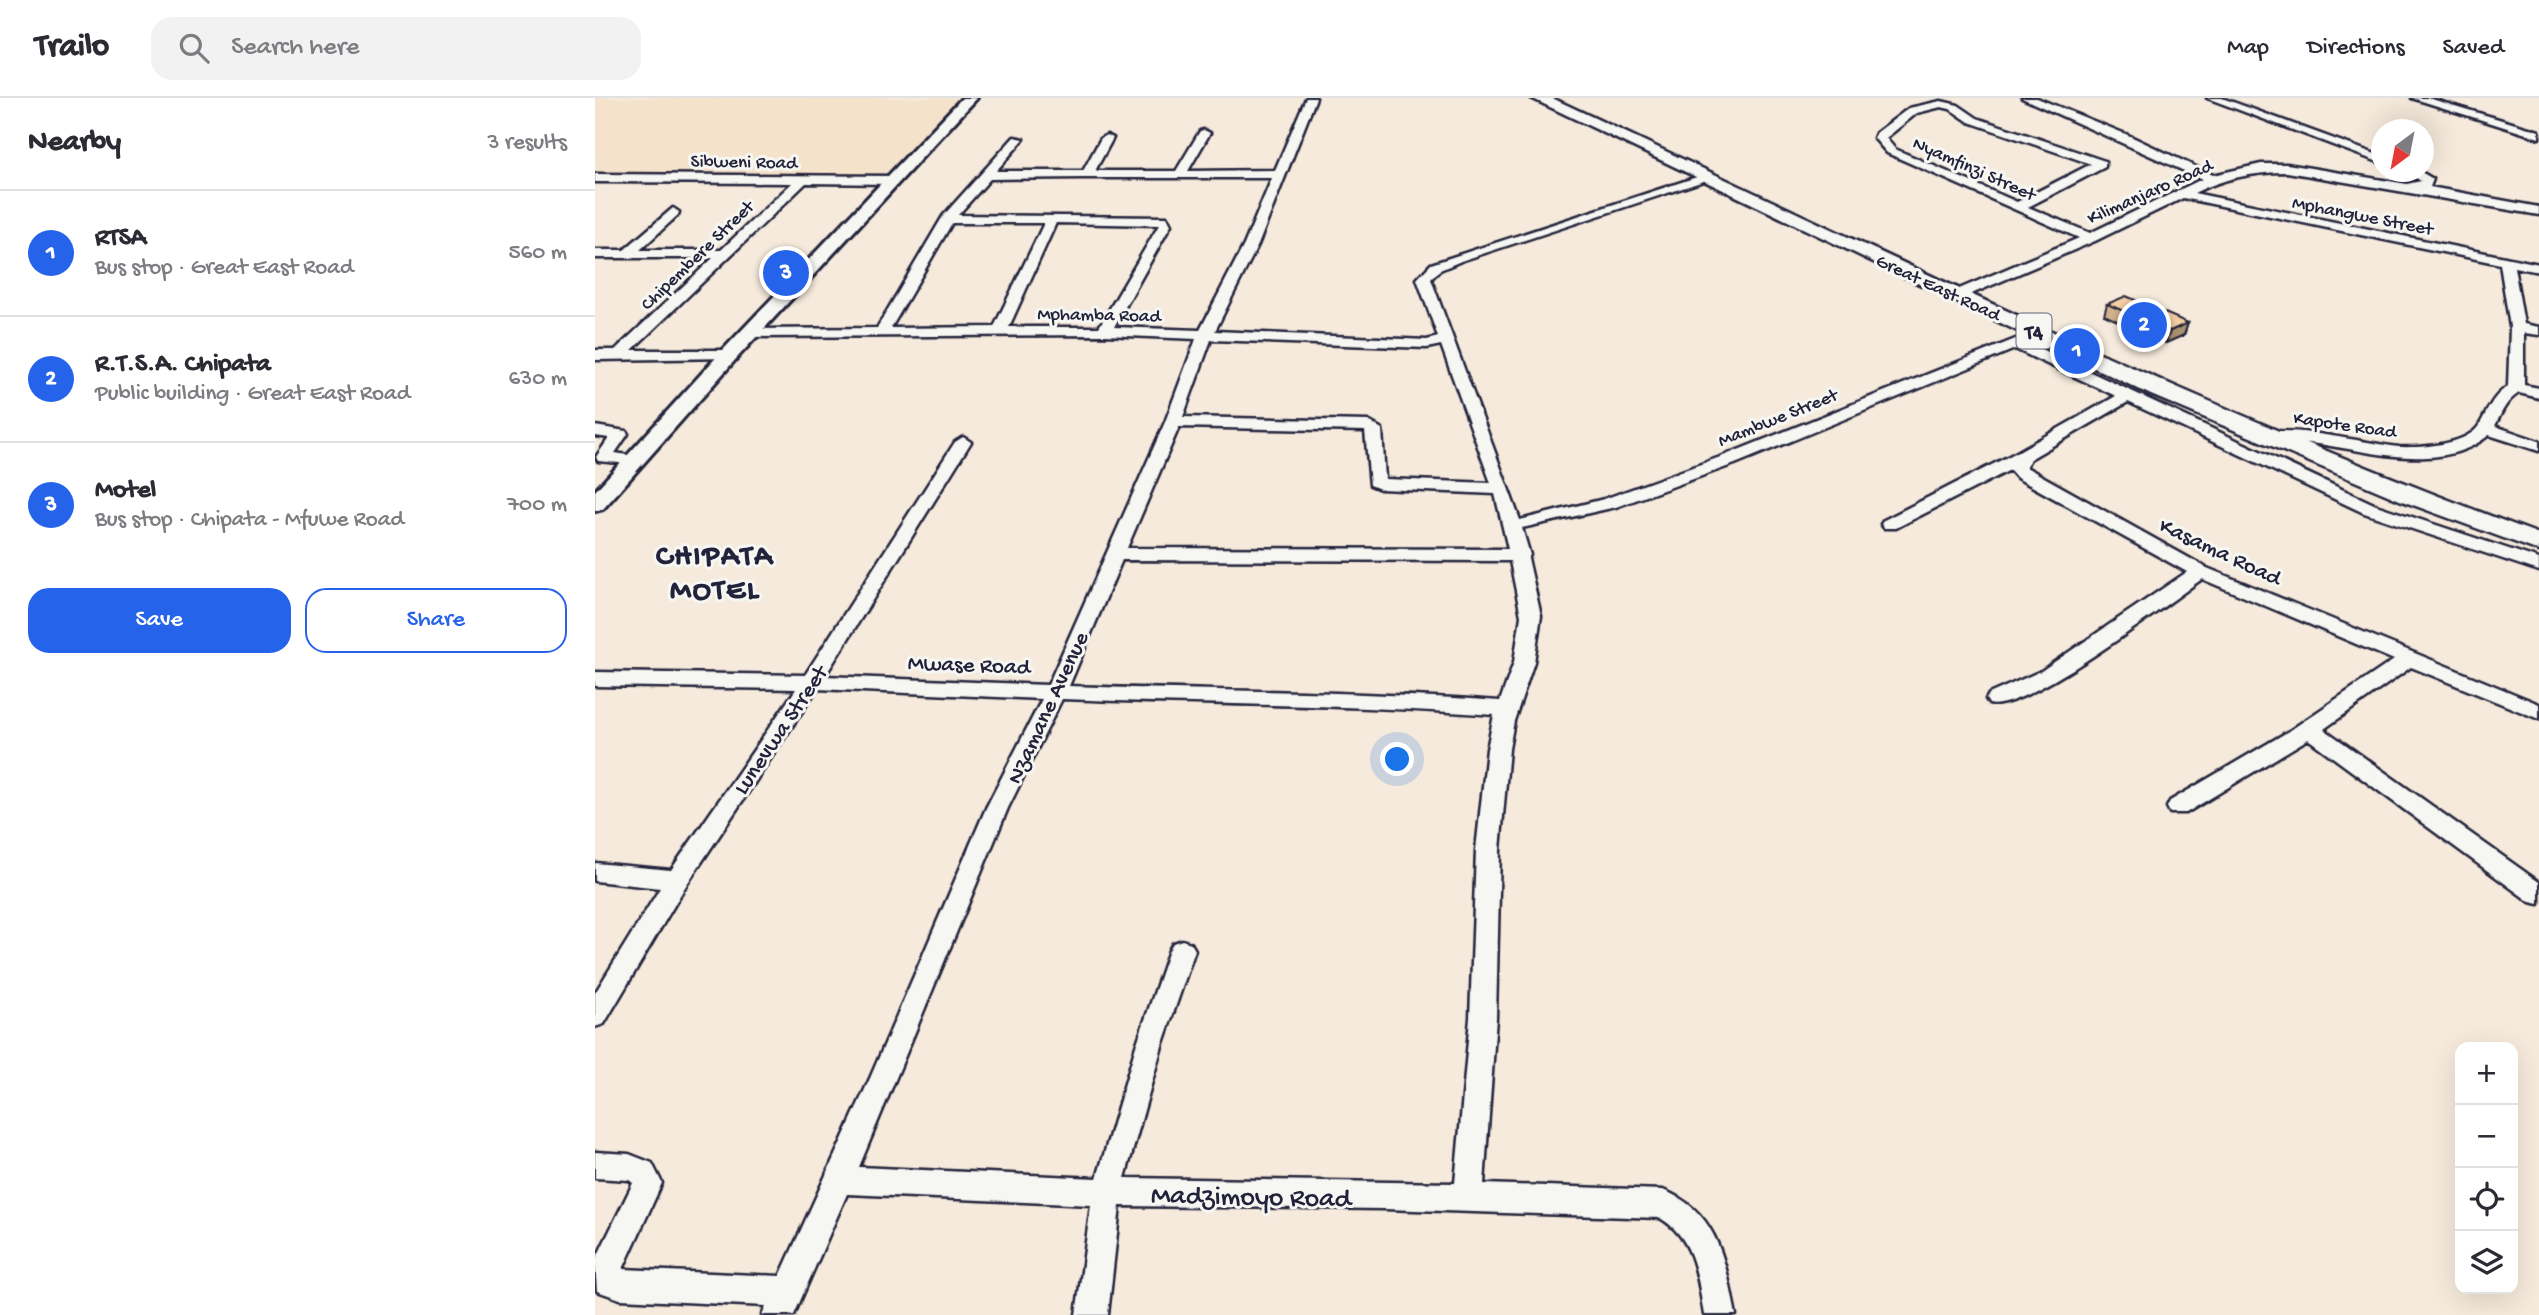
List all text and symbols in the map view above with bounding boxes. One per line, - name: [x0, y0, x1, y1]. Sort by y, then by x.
- search box: [151, 17, 641, 80]
- text: Trailo: [35, 29, 109, 67]
- icon: search: [175, 29, 213, 67]
- text: Search here: [231, 33, 359, 64]
- text: Map: [2227, 34, 2269, 63]
- text: Directions: [2307, 34, 2405, 63]
- text: Saved: [2443, 34, 2504, 63]
- north arrow: [2371, 119, 2434, 182]
- text: Nearby: [28, 126, 121, 161]
- text: 3 results: [487, 130, 567, 157]
- street label: Nyamfinzi Street: [1908, 133, 2041, 209]
- street label: Sibweni Road: [690, 151, 799, 176]
- street label: Kilimanjaro Road: [2084, 155, 2218, 231]
- street label: Mphangwe Street: [2290, 193, 2437, 243]
- street label: Chipembere Street: [637, 195, 762, 316]
- text: RTSA: [95, 224, 146, 255]
- text: 1: [46, 240, 56, 267]
- text: 560 m: [508, 240, 567, 267]
- pin: 3: [763, 247, 809, 299]
- street label: Great East Road: [1872, 250, 2005, 329]
- text: Bus stop · Great East Road: [95, 255, 353, 282]
- pin: 2: [2121, 299, 2167, 351]
- street label: Mphamba Road: [1037, 304, 1163, 329]
- road number: T4: [2017, 314, 2051, 348]
- pin: 1: [2054, 325, 2100, 377]
- text: R.T.S.A. Chipata: [95, 350, 271, 381]
- text: 2: [45, 366, 57, 393]
- text: 630 m: [509, 366, 567, 393]
- text: Public building · Great East Road: [95, 381, 410, 408]
- street label: Mambwe Street: [1715, 384, 1844, 454]
- street label: Kapote Road: [2292, 408, 2399, 445]
- text: Motel: [95, 476, 156, 507]
- text: 3: [45, 492, 57, 519]
- text: 700 m: [507, 492, 567, 519]
- text: Bus stop · Chipata - Mfuwe Road: [95, 507, 404, 534]
- street label: Kasama Road: [2154, 513, 2286, 594]
- district label: CHIPATA MOTEL: [656, 541, 774, 610]
- button: Save: [28, 588, 291, 653]
- button: Share: [305, 588, 567, 653]
- street label: Nzamane Avenue: [1002, 627, 1097, 789]
- street label: Mwase Road: [907, 651, 1032, 682]
- street label: Lunevwa Street: [729, 660, 836, 800]
- your location: [1380, 742, 1414, 776]
- map controls: [2455, 1042, 2518, 1294]
- button: +: [2455, 1042, 2518, 1105]
- button: −: [2455, 1105, 2518, 1168]
- button: locate: [2455, 1168, 2518, 1231]
- street label: Madzimoyo Road: [1150, 1180, 1354, 1217]
- button: layers: [2455, 1231, 2518, 1294]

